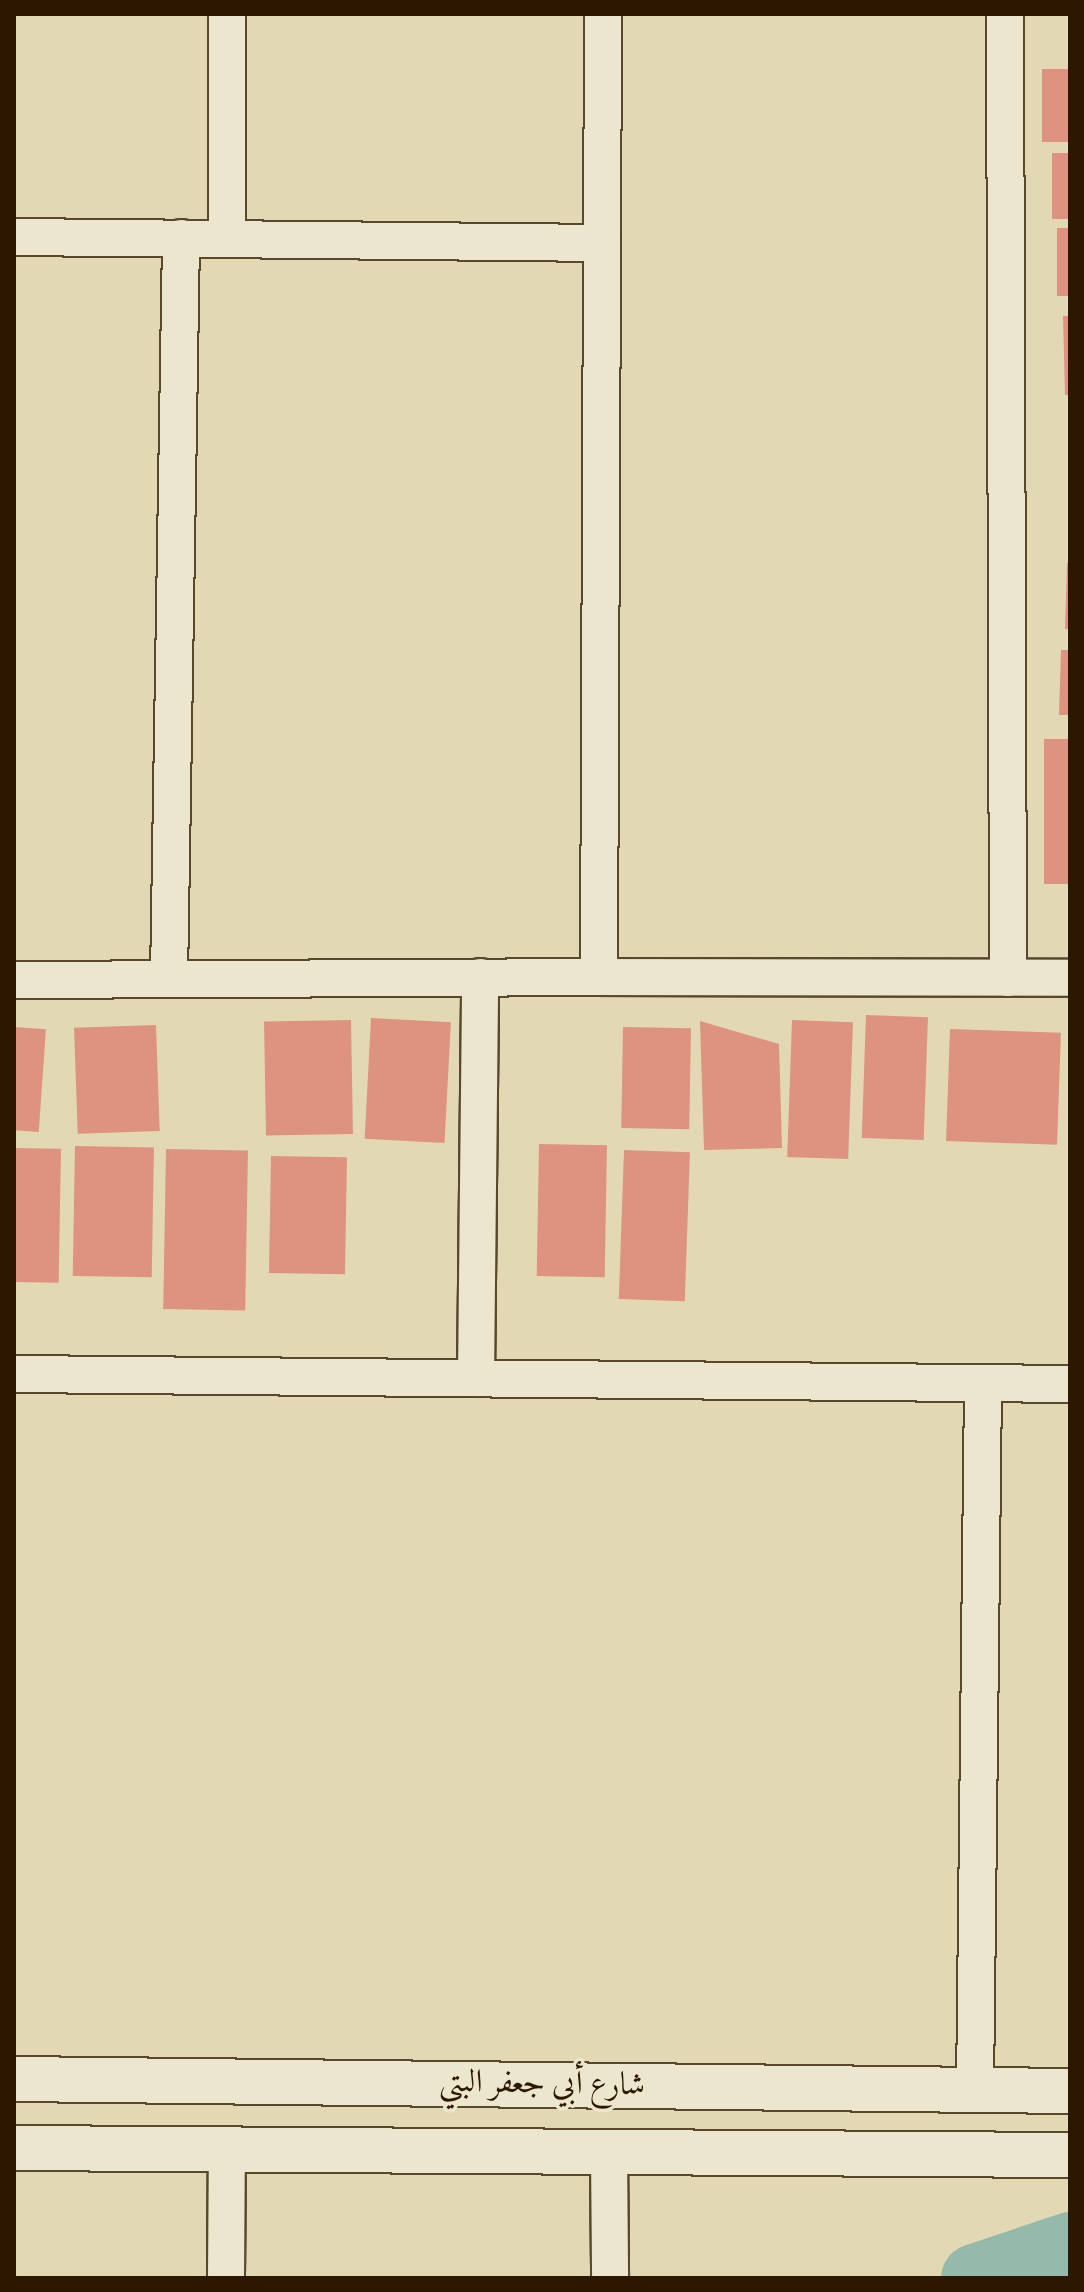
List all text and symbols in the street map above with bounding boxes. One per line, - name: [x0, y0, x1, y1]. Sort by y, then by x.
- street label: شارع أبي جعفر البتي: [438, 2064, 646, 2106]

